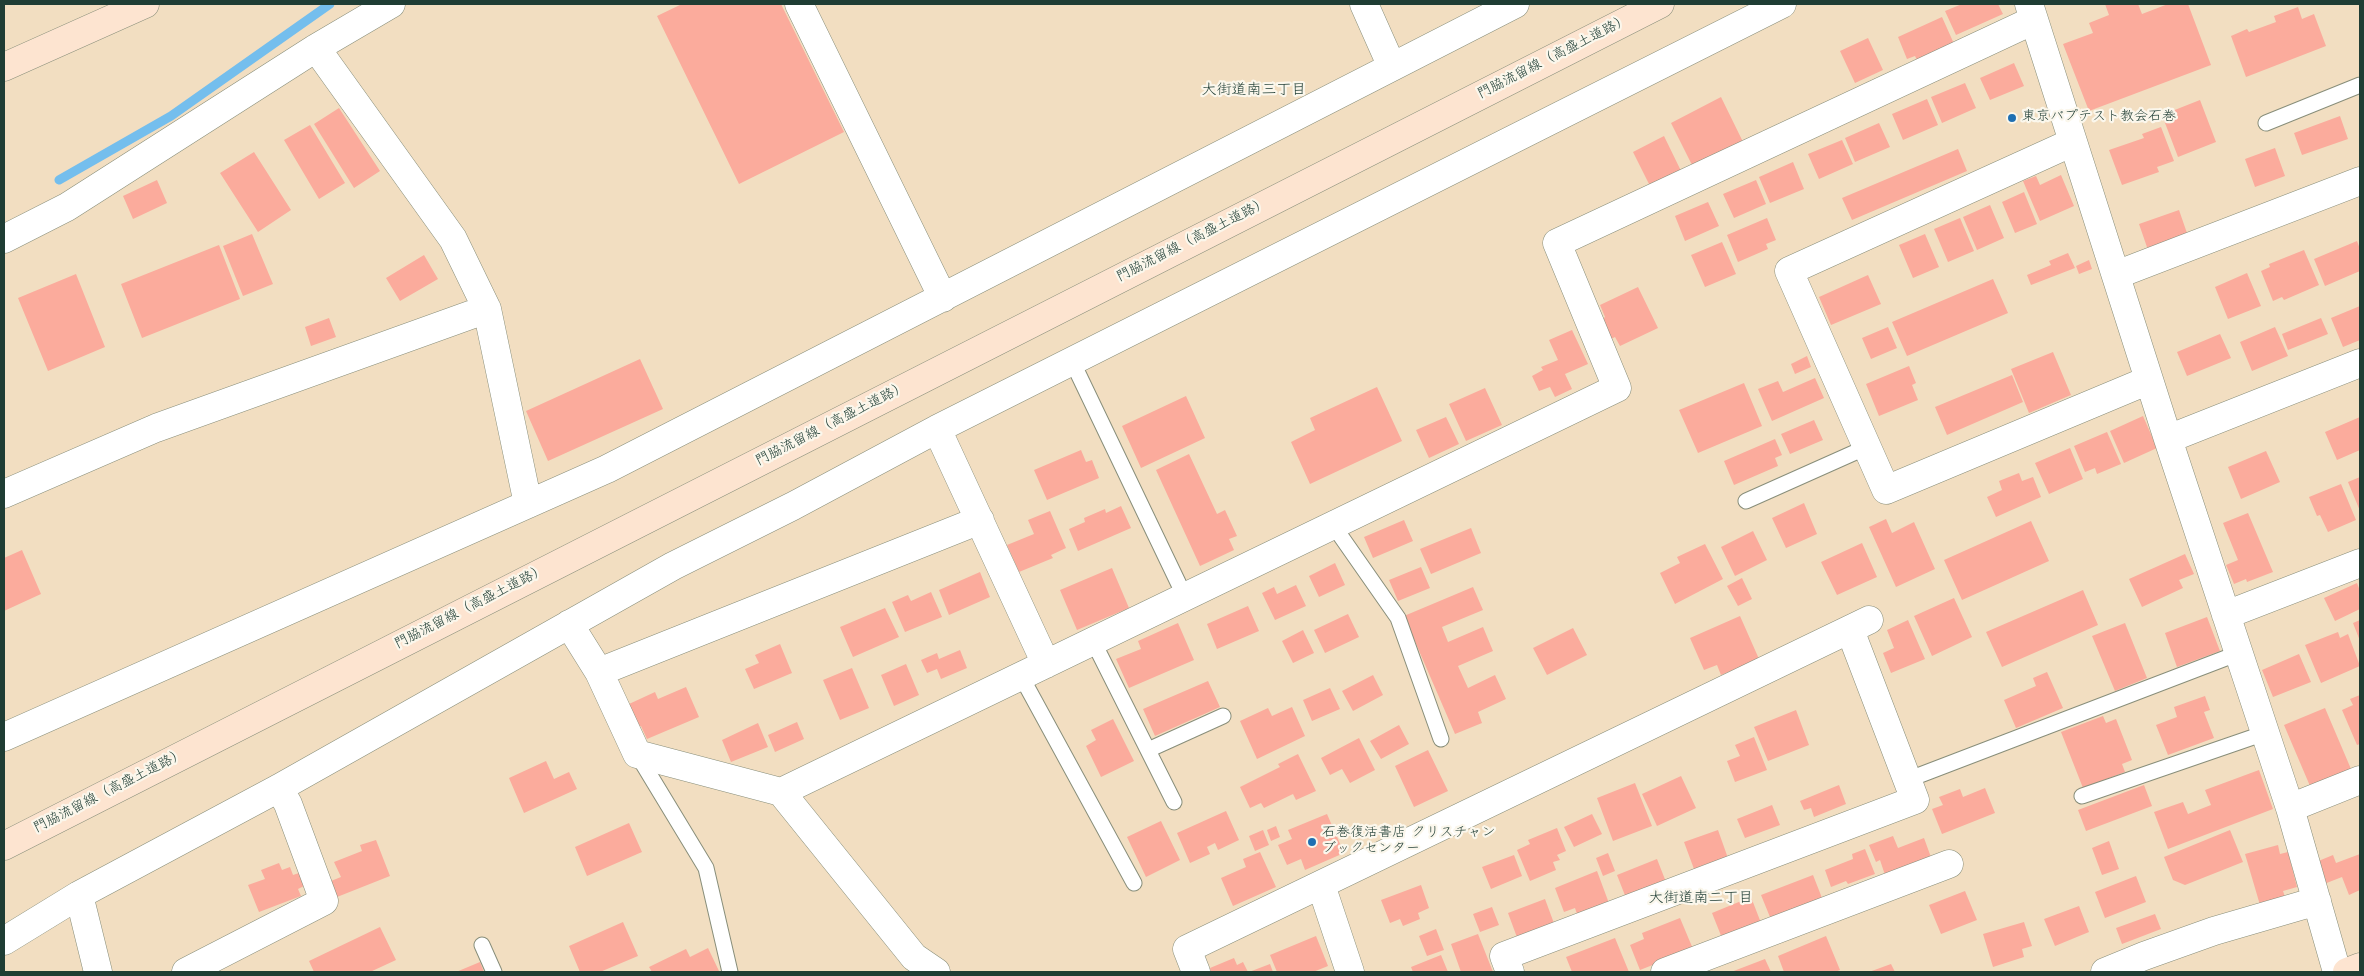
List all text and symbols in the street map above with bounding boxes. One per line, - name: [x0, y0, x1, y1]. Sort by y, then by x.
- street label: 門脇流留線（高盛土道路）: [1475, 12, 1633, 104]
- district label: 大街道南三丁目: [1202, 82, 1306, 100]
- place label: 東京バプテスト教会石巻: [2022, 110, 2176, 126]
- marker: 東京バプテスト教会石巻: [2006, 112, 2018, 124]
- street label: 門脇流留線（高盛土道路）: [1114, 195, 1272, 287]
- street label: 門脇流留線（高盛土道路）: [753, 379, 911, 471]
- street label: 門脇流留線（高盛土道路）: [392, 562, 550, 654]
- street label: 門脇流留線（高盛土道路）: [31, 746, 189, 838]
- place label: 石巻復活書店 クリスチャン ブックセンター: [1322, 826, 1496, 859]
- marker: 石巻復活書店 クリスチャン ブックセンター: [1306, 836, 1318, 848]
- district label: 大街道南二丁目: [1649, 890, 1753, 908]

